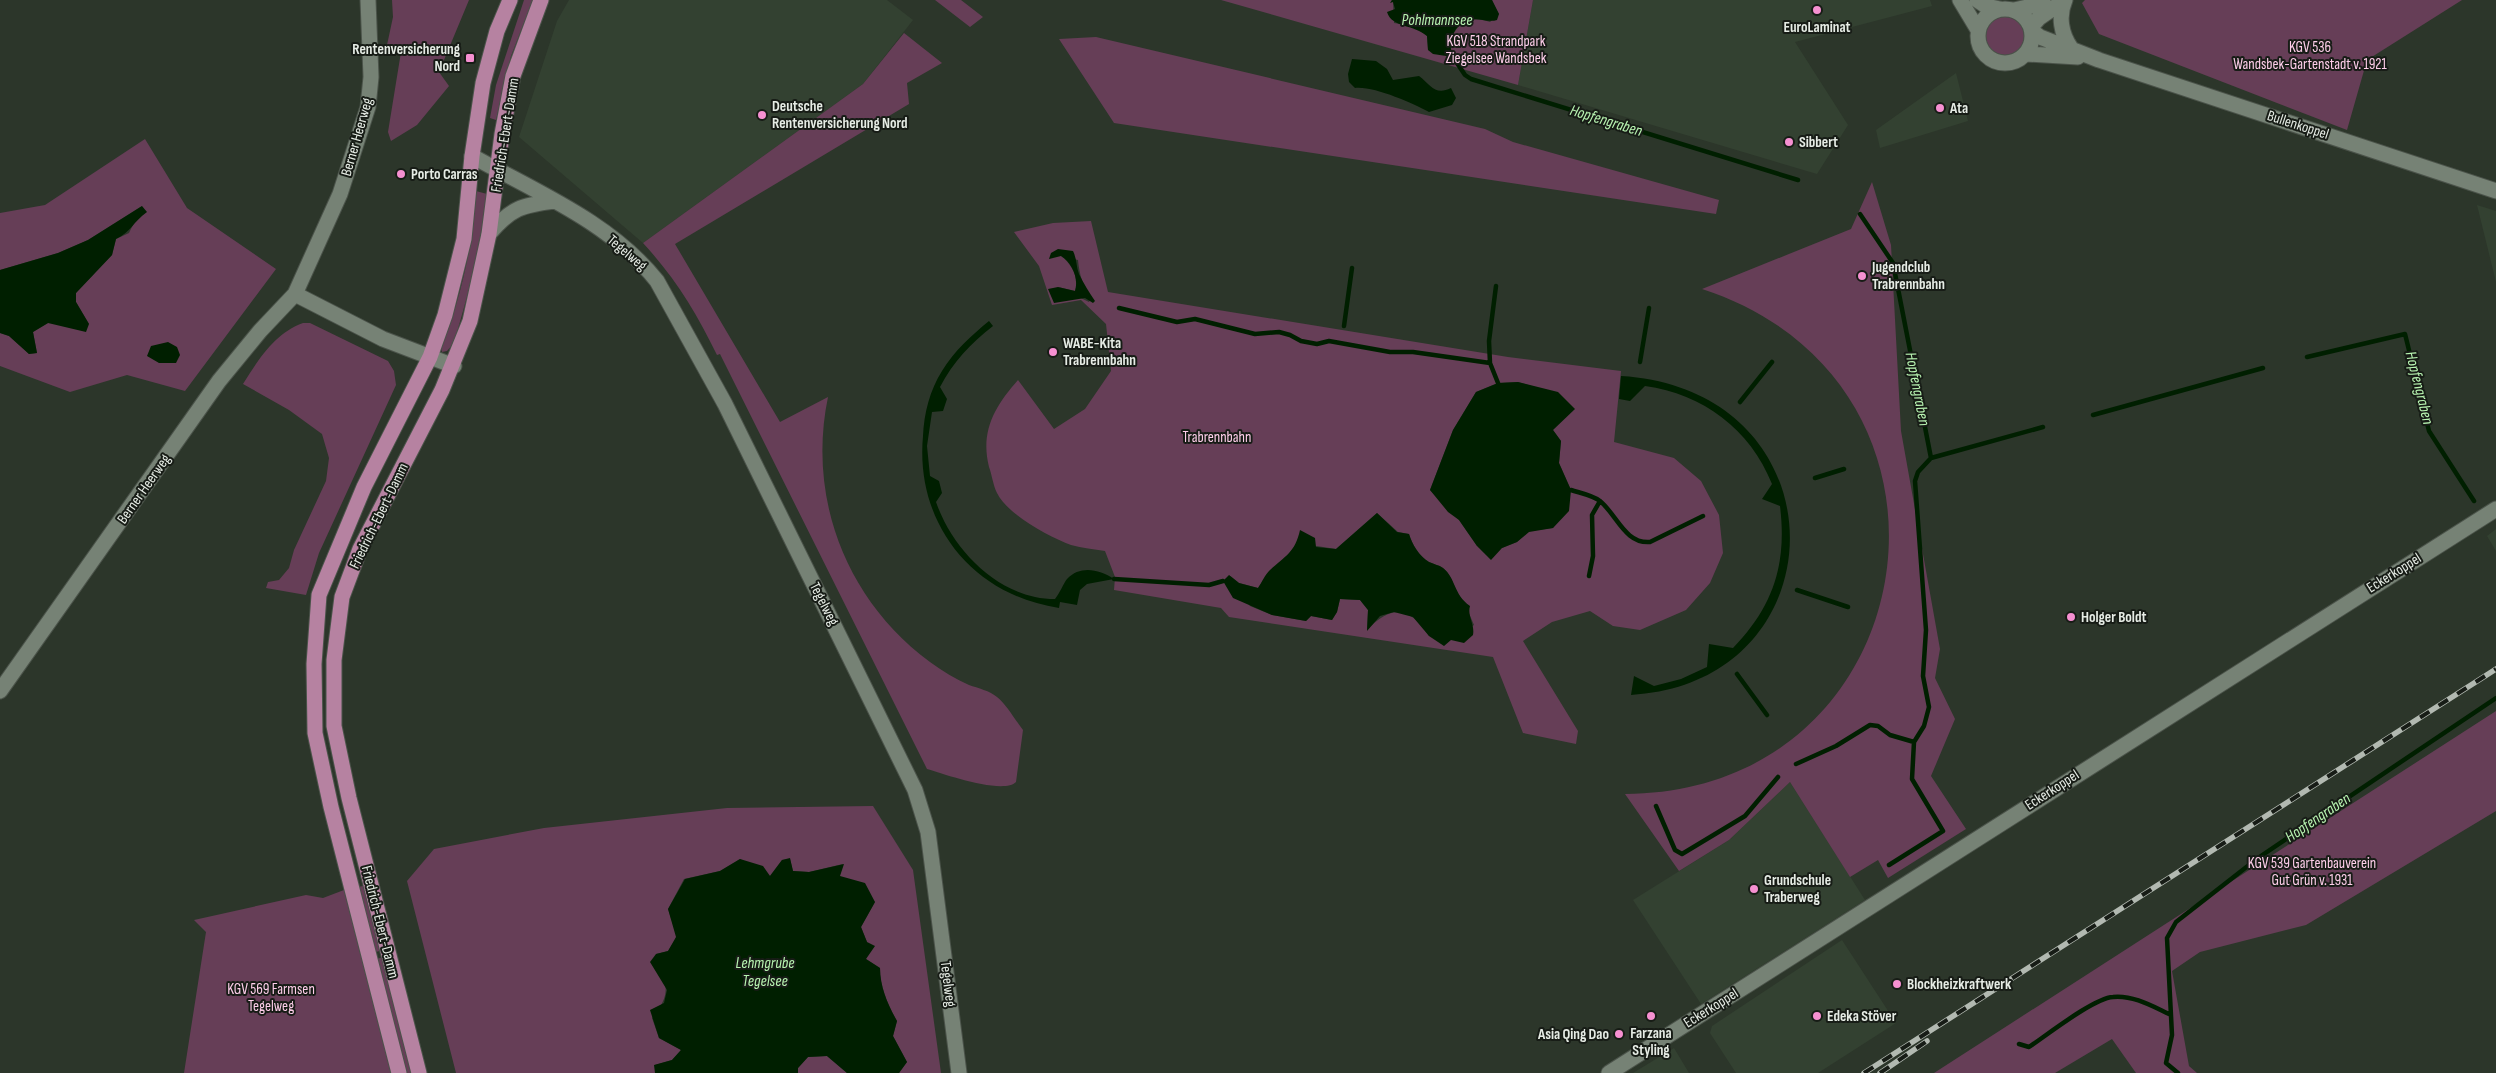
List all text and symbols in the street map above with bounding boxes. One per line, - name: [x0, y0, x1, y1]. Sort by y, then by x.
- marker: EuroLaminat: [1811, 4, 1823, 16]
- water label: Pohlmannsee: [1402, 11, 1472, 30]
- place label: EuroLaminat: [1784, 18, 1851, 37]
- park label: KGV 518 Strandpark Ziegelsee Wandsbek: [1446, 32, 1547, 68]
- park label: KGV 536 Wandsbek-Gartenstadt v. 1921: [2233, 38, 2388, 74]
- place label: Rentenversicherung Nord: [352, 40, 461, 76]
- marker: Rentenversicherung Nord: [464, 52, 476, 64]
- street label: Friedrich-Ebert-Damm: [487, 77, 523, 193]
- street label: Berner Heerweg: [337, 96, 377, 178]
- place label: Deutsche Rentenversicherung Nord: [772, 97, 908, 133]
- place label: Ata: [1949, 99, 1968, 118]
- water label: Hopfengraben: [1567, 101, 1645, 141]
- marker: Ata: [1934, 102, 1946, 114]
- street label: Bullenkoppel: [2265, 106, 2331, 144]
- marker: Deutsche Rentenversicherung Nord: [756, 109, 768, 121]
- place label: Sibbert: [1799, 133, 1838, 152]
- marker: Sibbert: [1783, 136, 1795, 148]
- place label: Porto Carras: [411, 165, 478, 184]
- marker: Porto Carras: [395, 168, 407, 180]
- street label: Tegelweg: [603, 231, 651, 275]
- place label: Jugendclub Trabrennbahn: [1871, 258, 1945, 294]
- marker: Jugendclub Trabrennbahn: [1856, 270, 1868, 282]
- place label: WABE-Kita Trabrennbahn: [1063, 334, 1136, 370]
- marker: WABE-Kita Trabrennbahn: [1047, 346, 1059, 358]
- water label: Hopfengraben: [2401, 349, 2437, 427]
- water label: Hopfengraben: [1901, 350, 1934, 428]
- park label: Trabrennbahn: [1183, 428, 1251, 447]
- street label: Berner Heerweg: [113, 450, 175, 528]
- street label: Friedrich-Ebert-Damm: [345, 460, 413, 572]
- street label: Eckerkoppel: [2363, 549, 2425, 597]
- street label: Tegelweg: [805, 579, 843, 629]
- place label: Holger Boldt: [2081, 608, 2146, 627]
- marker: Holger Boldt: [2065, 611, 2077, 623]
- street label: Eckerkoppel: [2021, 765, 2083, 815]
- water label: Hopfengraben: [2282, 789, 2355, 847]
- park label: KGV 539 Gartenbauverein Gut Grün v. 1931: [2248, 854, 2376, 890]
- street label: Friedrich-Ebert-Damm: [357, 864, 403, 980]
- place label: Grundschule Traberweg: [1764, 871, 1831, 907]
- marker: Grundschule Traberweg: [1748, 883, 1760, 895]
- water label: Lehmgrube Tegelsee: [736, 954, 794, 991]
- street label: Tegelweg: [936, 960, 960, 1008]
- place label: Blockheizkraftwerk: [1907, 975, 2012, 994]
- marker: Blockheizkraftwerk: [1891, 978, 1903, 990]
- park label: KGV 569 Farmsen Tegelweg: [227, 980, 315, 1016]
- street label: Eckerkoppel: [1680, 984, 1742, 1032]
- place label: Edeka Stöver: [1827, 1007, 1897, 1026]
- marker: Farzana Styling: [1645, 1010, 1657, 1022]
- marker: Edeka Stöver: [1811, 1010, 1823, 1022]
- place label: Farzana Styling: [1630, 1024, 1672, 1060]
- place label: Asia Qing Dao: [1537, 1025, 1609, 1044]
- marker: Asia Qing Dao: [1613, 1028, 1625, 1040]

